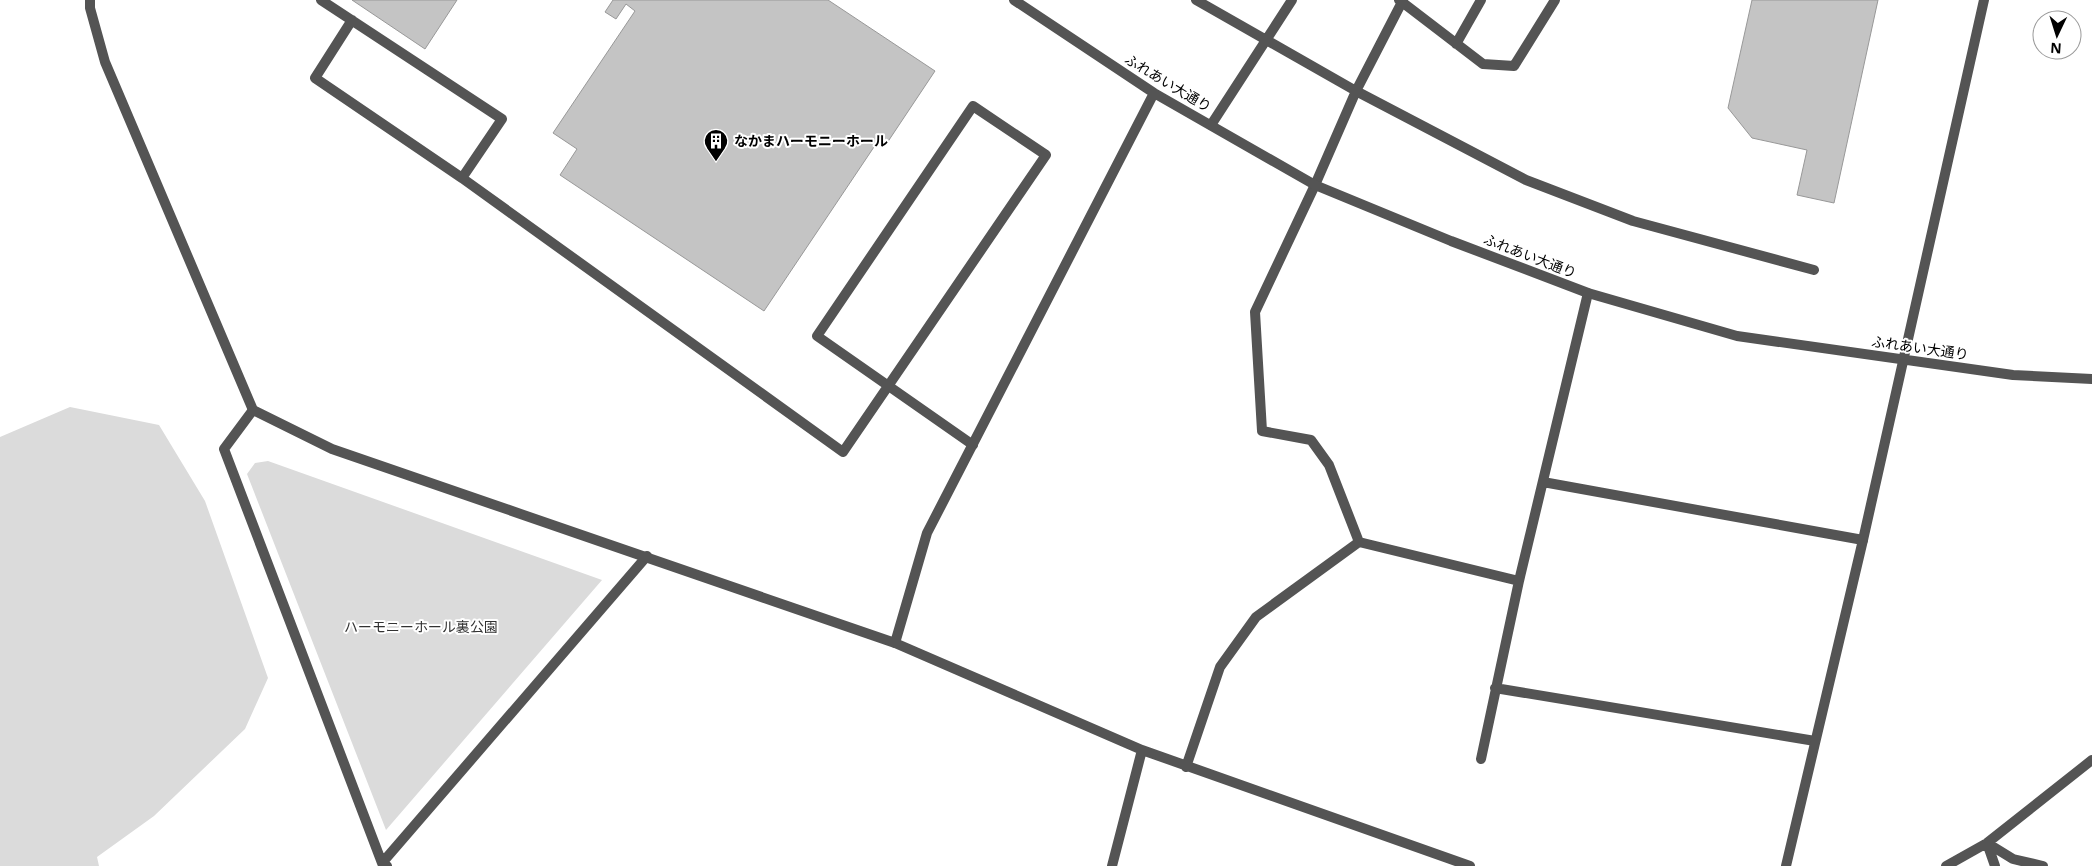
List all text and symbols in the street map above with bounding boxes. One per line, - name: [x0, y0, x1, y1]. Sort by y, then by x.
- north arrow: [2032, 10, 2082, 60]
- text: N: [2050, 39, 2062, 58]
- street label: ふれあい大通り: [1121, 49, 1215, 116]
- building icon: なかまハーモニーホール: [703, 128, 729, 162]
- place label: なかまハーモニーホール: [734, 131, 888, 150]
- street label: ふれあい大通り: [1481, 229, 1579, 282]
- street label: ふれあい大通り: [1870, 331, 1970, 364]
- park label: ハーモニーホール裏公園: [344, 617, 498, 636]

